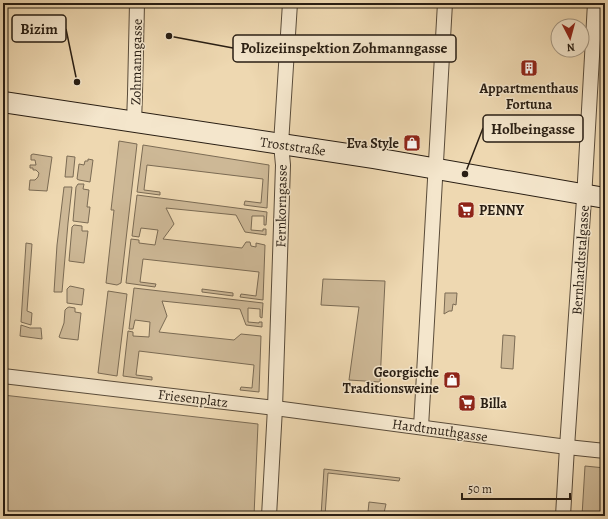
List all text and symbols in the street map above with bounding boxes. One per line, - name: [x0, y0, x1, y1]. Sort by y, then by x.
- callout: Bizim: [12, 15, 66, 42]
- north arrow: [550, 18, 590, 58]
- text: Bizim: [20, 19, 58, 39]
- street label: Zohmanngasse: [126, 19, 147, 105]
- callout: Polizeiinspektion Zohmanngasse: [233, 35, 456, 62]
- text: Polizeiinspektion Zohmanngasse: [240, 38, 448, 58]
- text: N: [566, 40, 576, 55]
- building icon: Appartmenthaus Fortuna: [519, 58, 539, 78]
- place label: Appartmenthaus Fortuna: [478, 79, 579, 114]
- callout: Holbeingasse: [483, 115, 583, 142]
- text: Holbeingasse: [491, 119, 575, 139]
- street label: Troststraße: [259, 132, 327, 161]
- shop icon: Eva Style: [402, 133, 422, 153]
- place label: Eva Style: [347, 134, 400, 153]
- street label: Fernkorngasse: [271, 164, 292, 248]
- supermarket icon: PENNY: [456, 200, 476, 220]
- place label: PENNY: [479, 201, 525, 220]
- street label: Bernhardtstalgasse: [567, 205, 594, 316]
- place label: Georgische Traditionsweine: [343, 363, 440, 398]
- shop icon: Georgische Traditionsweine: [442, 370, 462, 390]
- street label: Friesenplatz: [157, 385, 229, 412]
- supermarket icon: Billa: [457, 393, 477, 413]
- place label: Billa: [480, 394, 507, 413]
- street label: Hardtmuthgasse: [391, 414, 489, 447]
- scale bar: [462, 475, 570, 501]
- text: 50 m: [468, 481, 492, 497]

